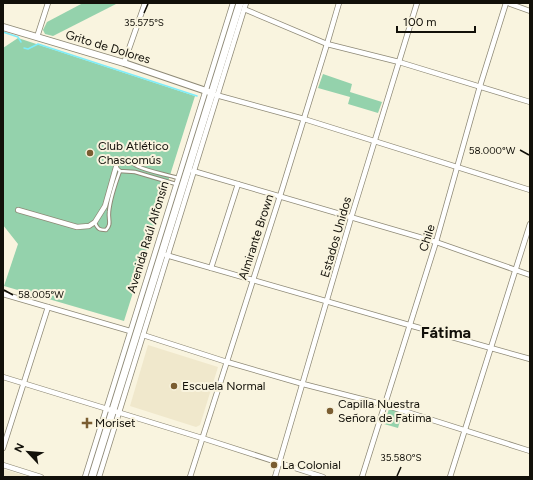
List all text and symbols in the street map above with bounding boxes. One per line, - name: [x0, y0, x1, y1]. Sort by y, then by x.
- scale bar: [397, 8, 475, 34]
- text: 100 m: [403, 15, 437, 29]
- text: 35.575°S: [124, 16, 164, 29]
- street label: Grito de Dolores: [64, 27, 152, 67]
- place label: Club Atlético Chascomús: [98, 139, 169, 167]
- text: 58.000°W: [469, 144, 516, 157]
- marker: Club Atlético Chascomús: [85, 148, 95, 158]
- street label: Avenida Raúl Alfonsín: [124, 179, 172, 295]
- street label: Almirante Brown: [236, 192, 276, 281]
- street label: Estados Unidos: [318, 195, 354, 279]
- street label: Chile: [416, 222, 438, 253]
- text: 58.005°W: [18, 288, 64, 301]
- district label: Fátima: [421, 323, 471, 342]
- place label: Escuela Normal: [182, 379, 265, 393]
- marker: Escuela Normal: [169, 381, 179, 391]
- place label: Capilla Nuestra Señora de Fatima: [338, 397, 431, 425]
- marker: Capilla Nuestra Señora de Fatima: [325, 406, 335, 416]
- place label: Moriset: [95, 416, 136, 430]
- marker: Moriset: [82, 418, 92, 428]
- north arrow: [8, 432, 48, 472]
- text: N: [12, 441, 27, 455]
- text: 35.580°S: [380, 451, 422, 464]
- place label: La Colonial: [282, 458, 341, 472]
- marker: La Colonial: [269, 460, 279, 470]

